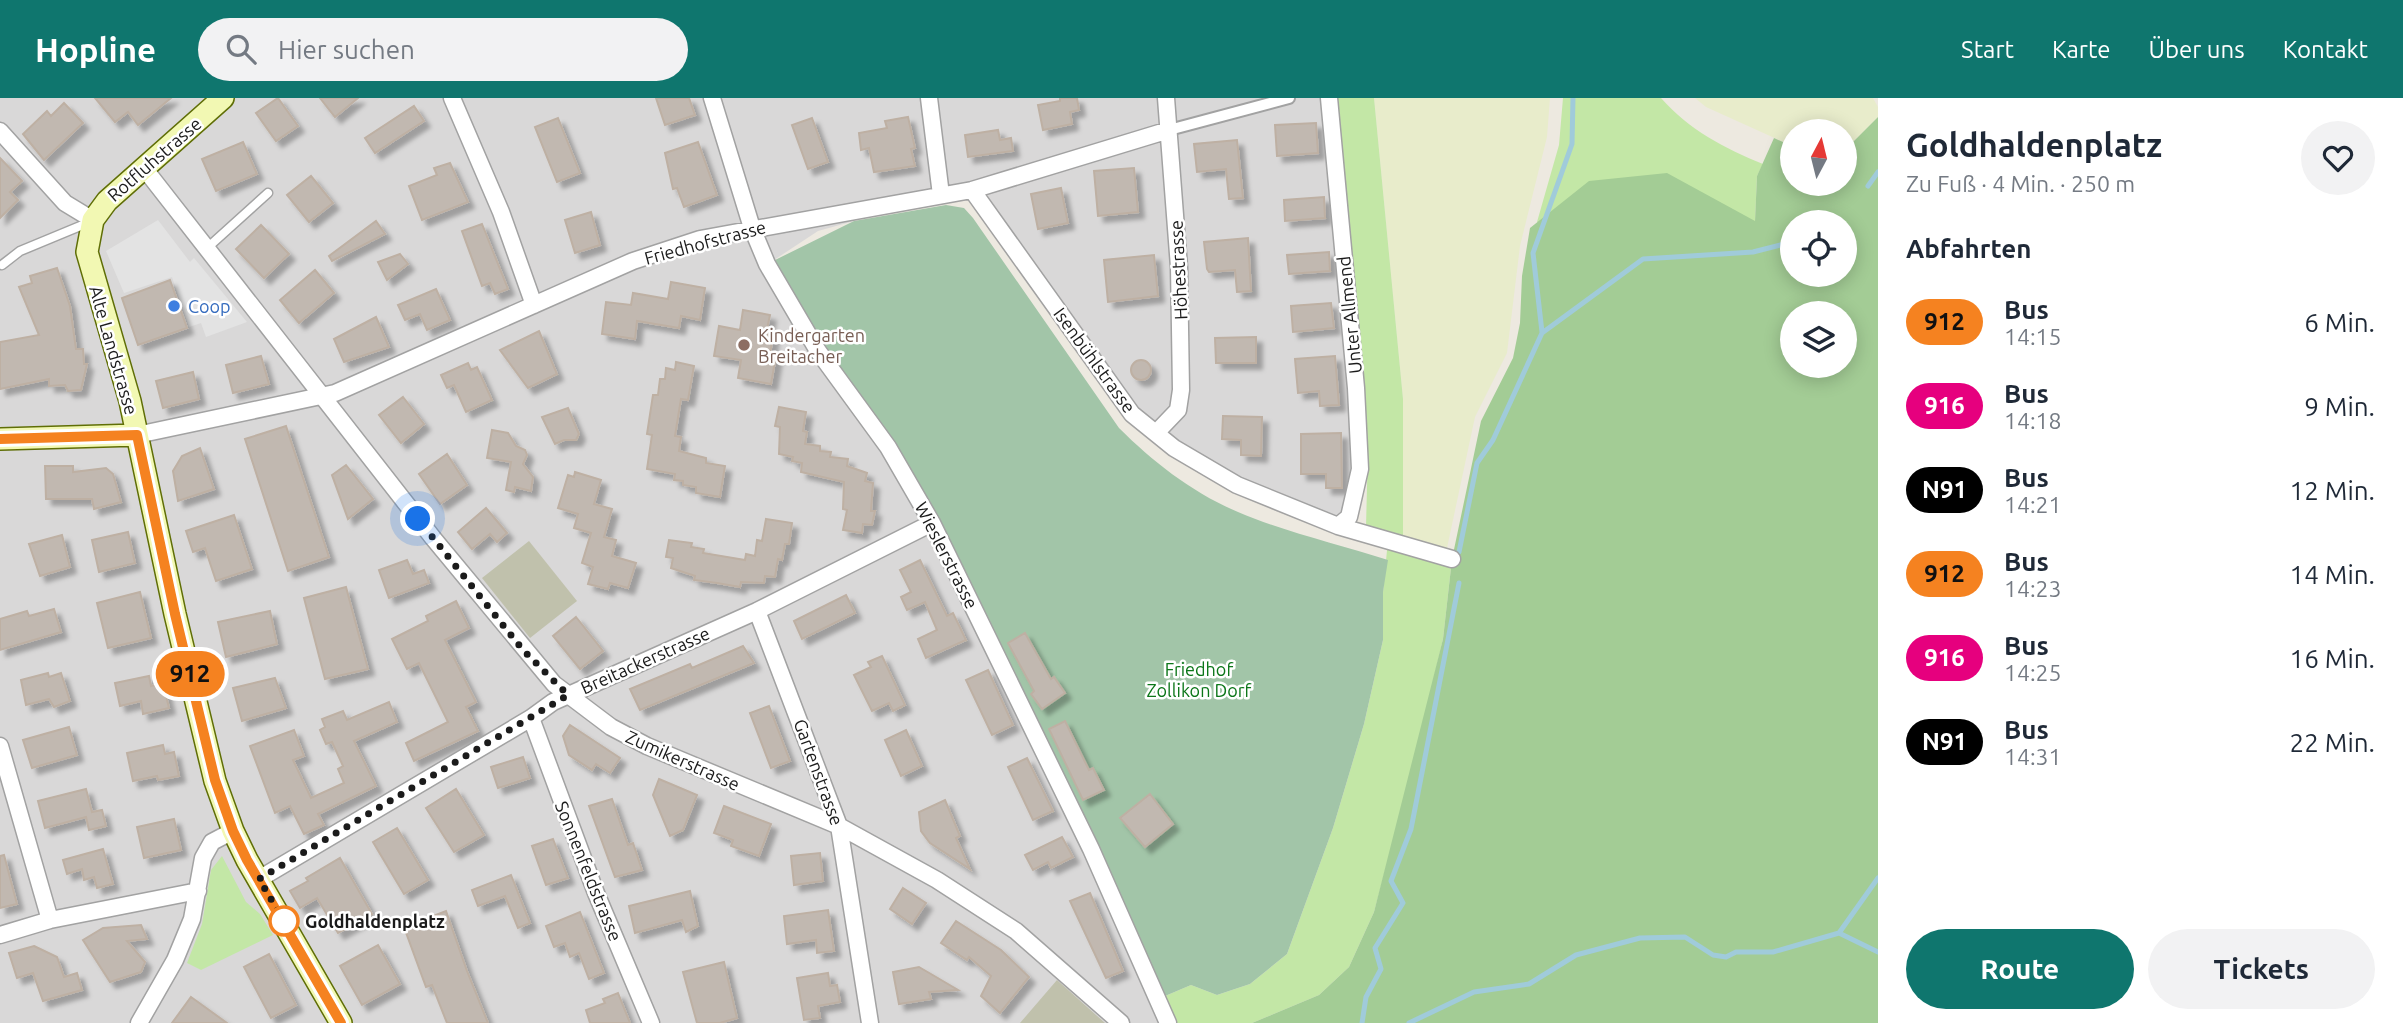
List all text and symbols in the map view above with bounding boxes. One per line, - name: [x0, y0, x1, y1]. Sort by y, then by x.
- search box: [198, 18, 688, 81]
- icon: search: [222, 30, 260, 68]
- text: Hopline: [35, 31, 156, 68]
- text: Hier suchen: [278, 35, 415, 64]
- text: Start: [1961, 36, 2014, 63]
- text: Karte: [2052, 36, 2111, 63]
- text: Über uns: [2149, 36, 2245, 63]
- text: Kontakt: [2283, 36, 2368, 63]
- street label: Rotfluhstrasse: [103, 113, 205, 205]
- north arrow: [1780, 119, 1857, 196]
- map controls: [1780, 119, 1857, 378]
- button: heart: [2301, 121, 2375, 195]
- text: Goldhaldenplatz: [1906, 126, 2162, 163]
- text: Zu Fuß · 4 Min. · 250 m: [1906, 171, 2135, 196]
- button: locate: [1780, 210, 1857, 287]
- street label: Friedhofstrasse: [642, 216, 768, 268]
- street label: Höhestrasse: [1165, 220, 1191, 320]
- text: Abfahrten: [1906, 234, 2031, 263]
- street label: Unter Allmend: [1333, 255, 1365, 375]
- street label: Alte Landstrasse: [86, 283, 142, 417]
- text: Bus: [2004, 295, 2049, 324]
- place label: Coop: [188, 296, 231, 316]
- marker: Coop: [166, 298, 182, 314]
- button: layers: [1780, 301, 1857, 378]
- street label: Isenbühlstrasse: [1050, 304, 1140, 416]
- text: 912: [1924, 308, 1965, 335]
- text: 6 Min.: [2304, 308, 2375, 337]
- text: 14:15: [2004, 324, 2062, 349]
- place label: Kindergarten Breitacher: [758, 325, 865, 366]
- marker: Kindergarten Breitacher: [736, 337, 752, 353]
- text: Bus: [2004, 379, 2049, 408]
- text: 916: [1924, 392, 1965, 419]
- text: 9 Min.: [2304, 392, 2375, 421]
- text: 14:18: [2004, 408, 2062, 433]
- text: Bus: [2004, 463, 2049, 492]
- text: N91: [1922, 476, 1967, 503]
- text: 12 Min.: [2290, 476, 2375, 505]
- text: 14:21: [2004, 492, 2062, 517]
- street label: Wieslerstrasse: [912, 498, 982, 612]
- your location: [400, 501, 435, 536]
- text: Bus: [2004, 547, 2049, 576]
- text: 912: [1924, 560, 1965, 587]
- text: 14 Min.: [2290, 560, 2375, 589]
- text: 14:23: [2004, 576, 2062, 601]
- street label: Breitackerstrasse: [577, 623, 713, 697]
- text: Bus: [2004, 631, 2049, 660]
- text: 916: [1924, 644, 1965, 671]
- text: 16 Min.: [2290, 644, 2375, 673]
- line badge: 912: [150, 651, 230, 697]
- park label: Friedhof Zollikon Dorf: [1147, 659, 1252, 700]
- text: 912: [170, 660, 210, 687]
- text: 14:25: [2004, 660, 2062, 685]
- text: Bus: [2004, 715, 2049, 744]
- street label: Gartenstrasse: [790, 716, 848, 828]
- street label: Zumikerstrasse: [623, 726, 743, 794]
- text: N91: [1922, 728, 1967, 755]
- text: 22 Min.: [2290, 728, 2375, 757]
- text: 14:31: [2004, 744, 2062, 769]
- street label: Sonnenfeldstrasse: [552, 798, 626, 944]
- marker: Goldhaldenplatz: [269, 906, 299, 936]
- place label: Goldhaldenplatz: [305, 911, 445, 931]
- button: Route: [1906, 929, 2134, 1009]
- button: Tickets: [2148, 929, 2375, 1009]

